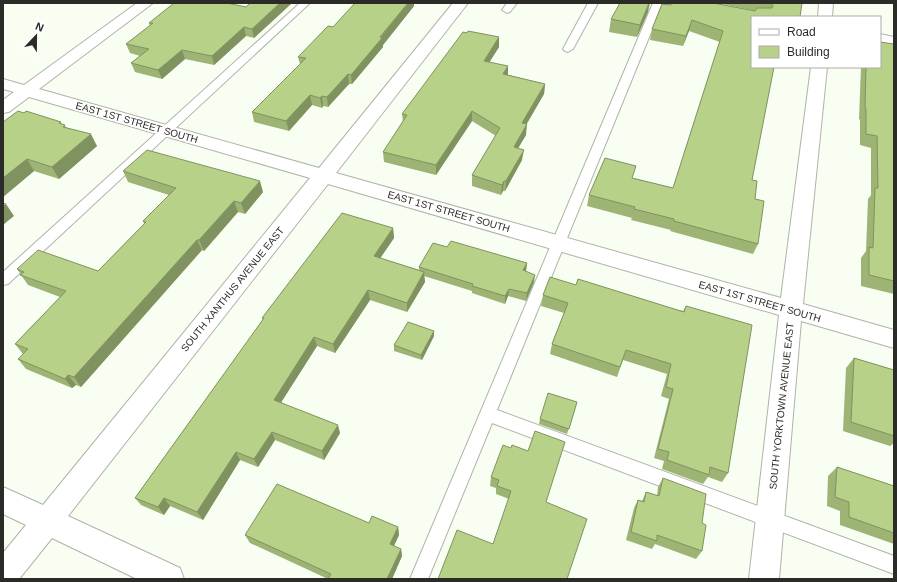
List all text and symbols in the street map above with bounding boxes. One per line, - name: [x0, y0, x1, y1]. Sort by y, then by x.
- north arrow: [16, 16, 56, 56]
- legend: [751, 16, 881, 68]
- text: N: [34, 20, 46, 34]
- text: Road: [787, 25, 816, 39]
- text: Building: [787, 45, 830, 59]
- street label: EAST 1ST STREET SOUTH: [74, 100, 199, 145]
- street label: EAST 1ST STREET SOUTH: [386, 189, 511, 234]
- street label: SOUTH XANTHUS AVENUE EAST: [179, 225, 286, 354]
- street label: EAST 1ST STREET SOUTH: [697, 279, 822, 324]
- street label: SOUTH YORKTOWN AVENUE EAST: [767, 322, 796, 490]

